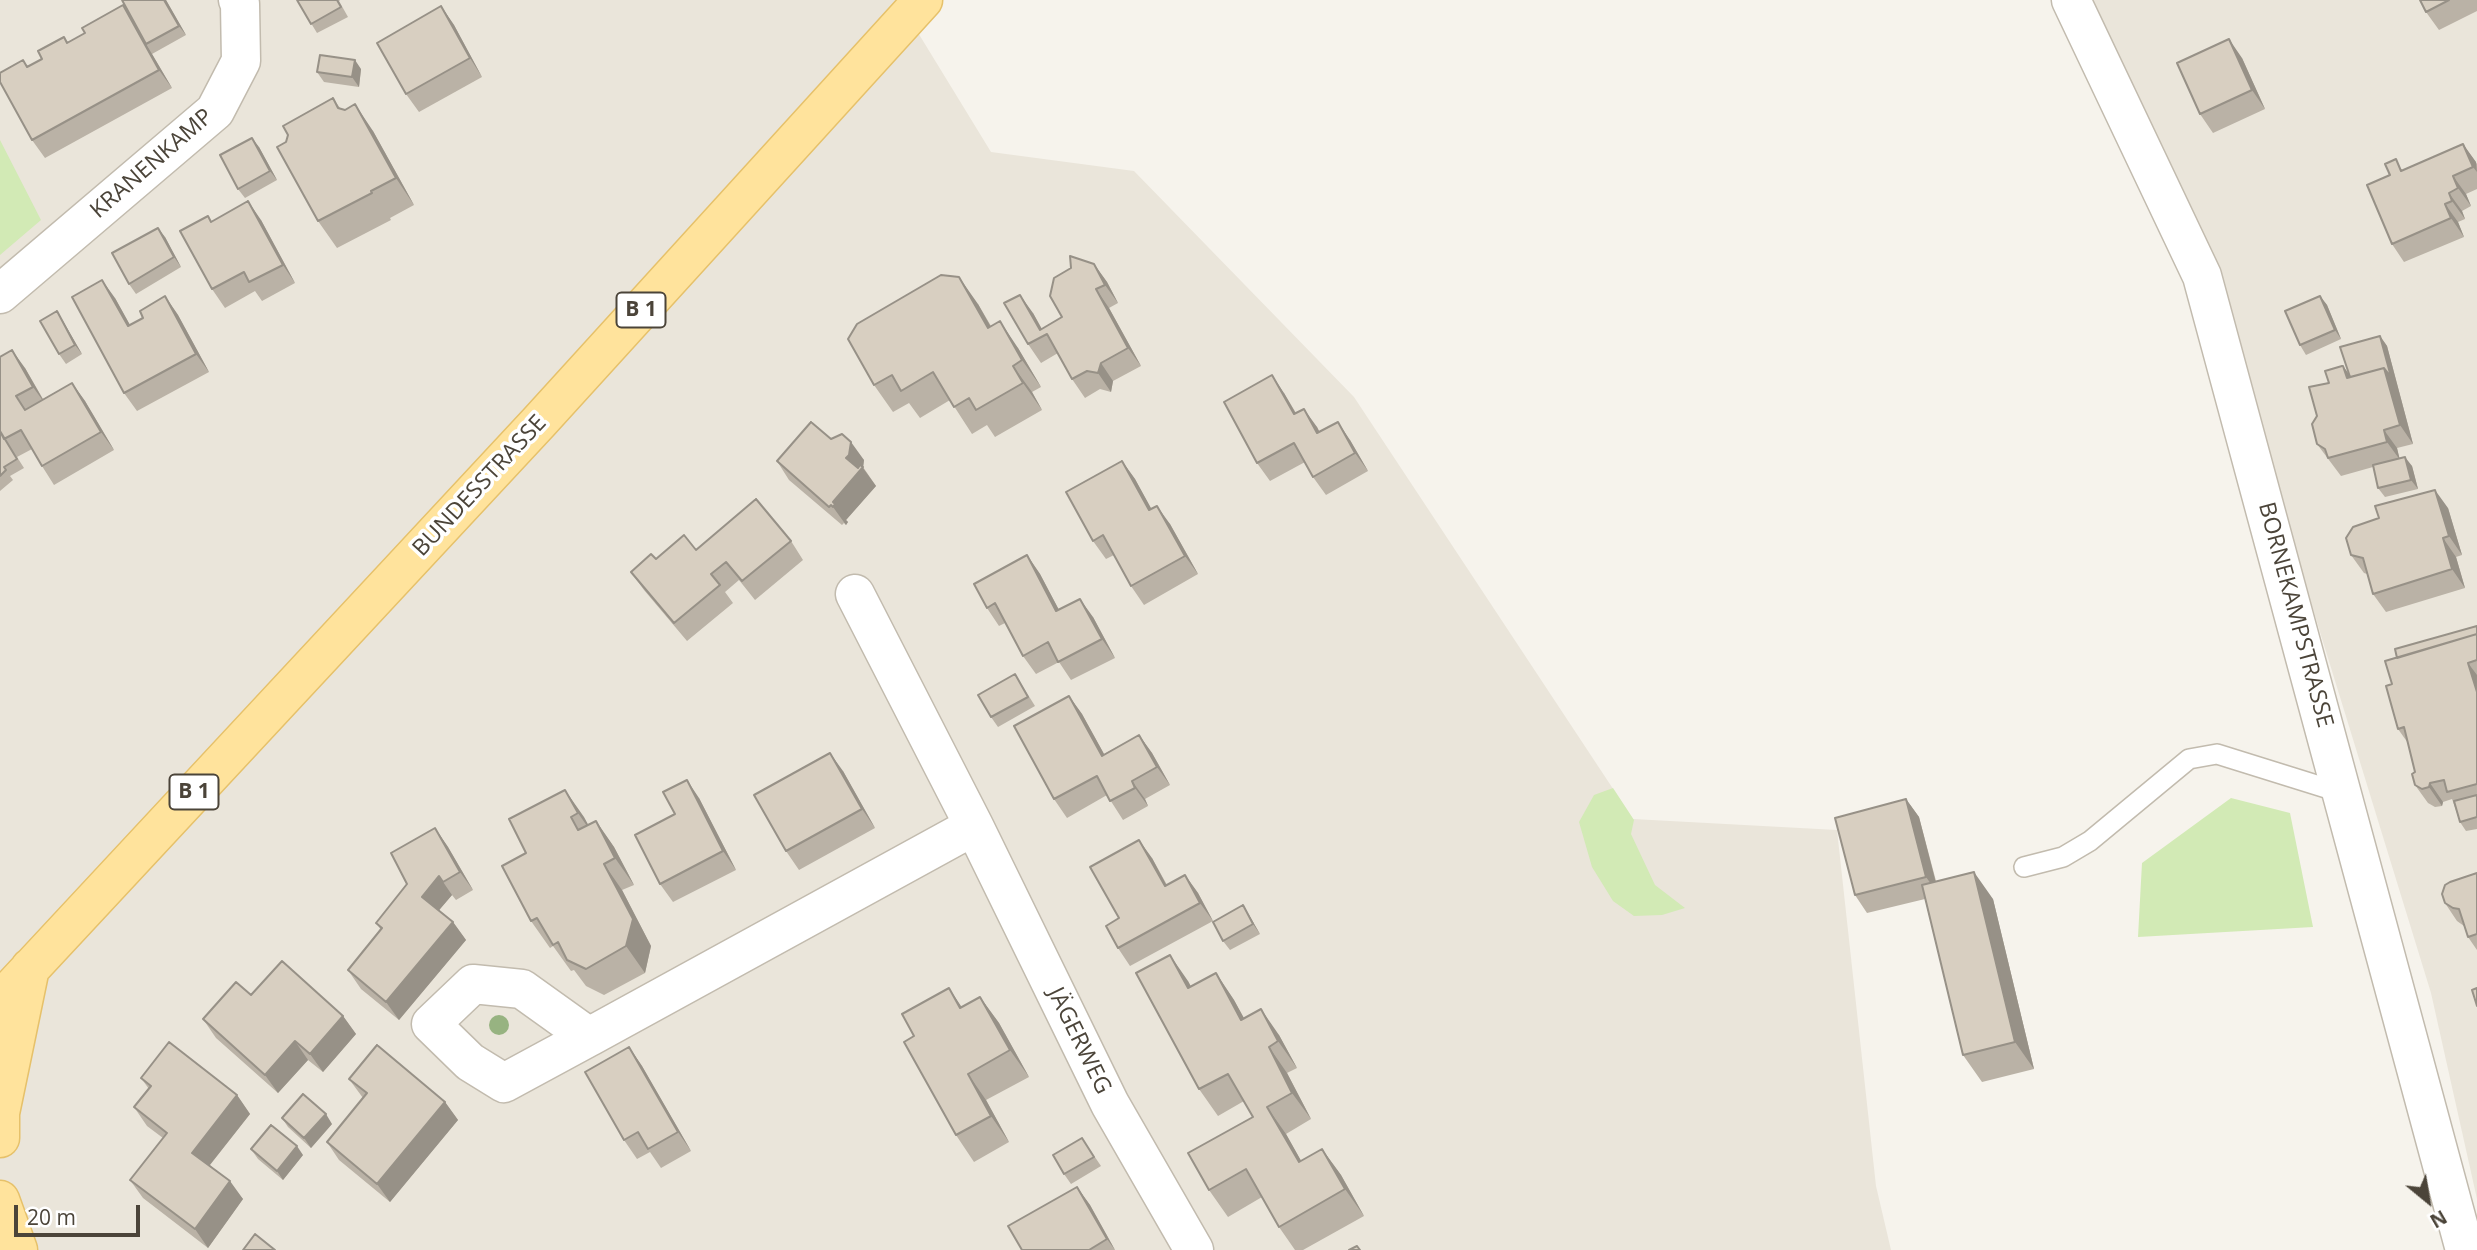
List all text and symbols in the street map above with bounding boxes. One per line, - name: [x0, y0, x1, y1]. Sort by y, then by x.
- street label: KRANENKAMP: [85, 103, 219, 225]
- road number: B 1: [616, 292, 666, 328]
- street label: BUNDESSTRASSE: [407, 410, 553, 562]
- street label: BORNEKAMPSTRASSE: [2252, 499, 2338, 731]
- road number: B 1: [170, 774, 218, 810]
- street label: JÄGERWEG: [1041, 983, 1117, 1099]
- north arrow: [2393, 1166, 2463, 1236]
- scale bar: [18, 1190, 144, 1234]
- text: 20 m: [27, 1203, 76, 1231]
- text: N: [2425, 1204, 2452, 1234]

